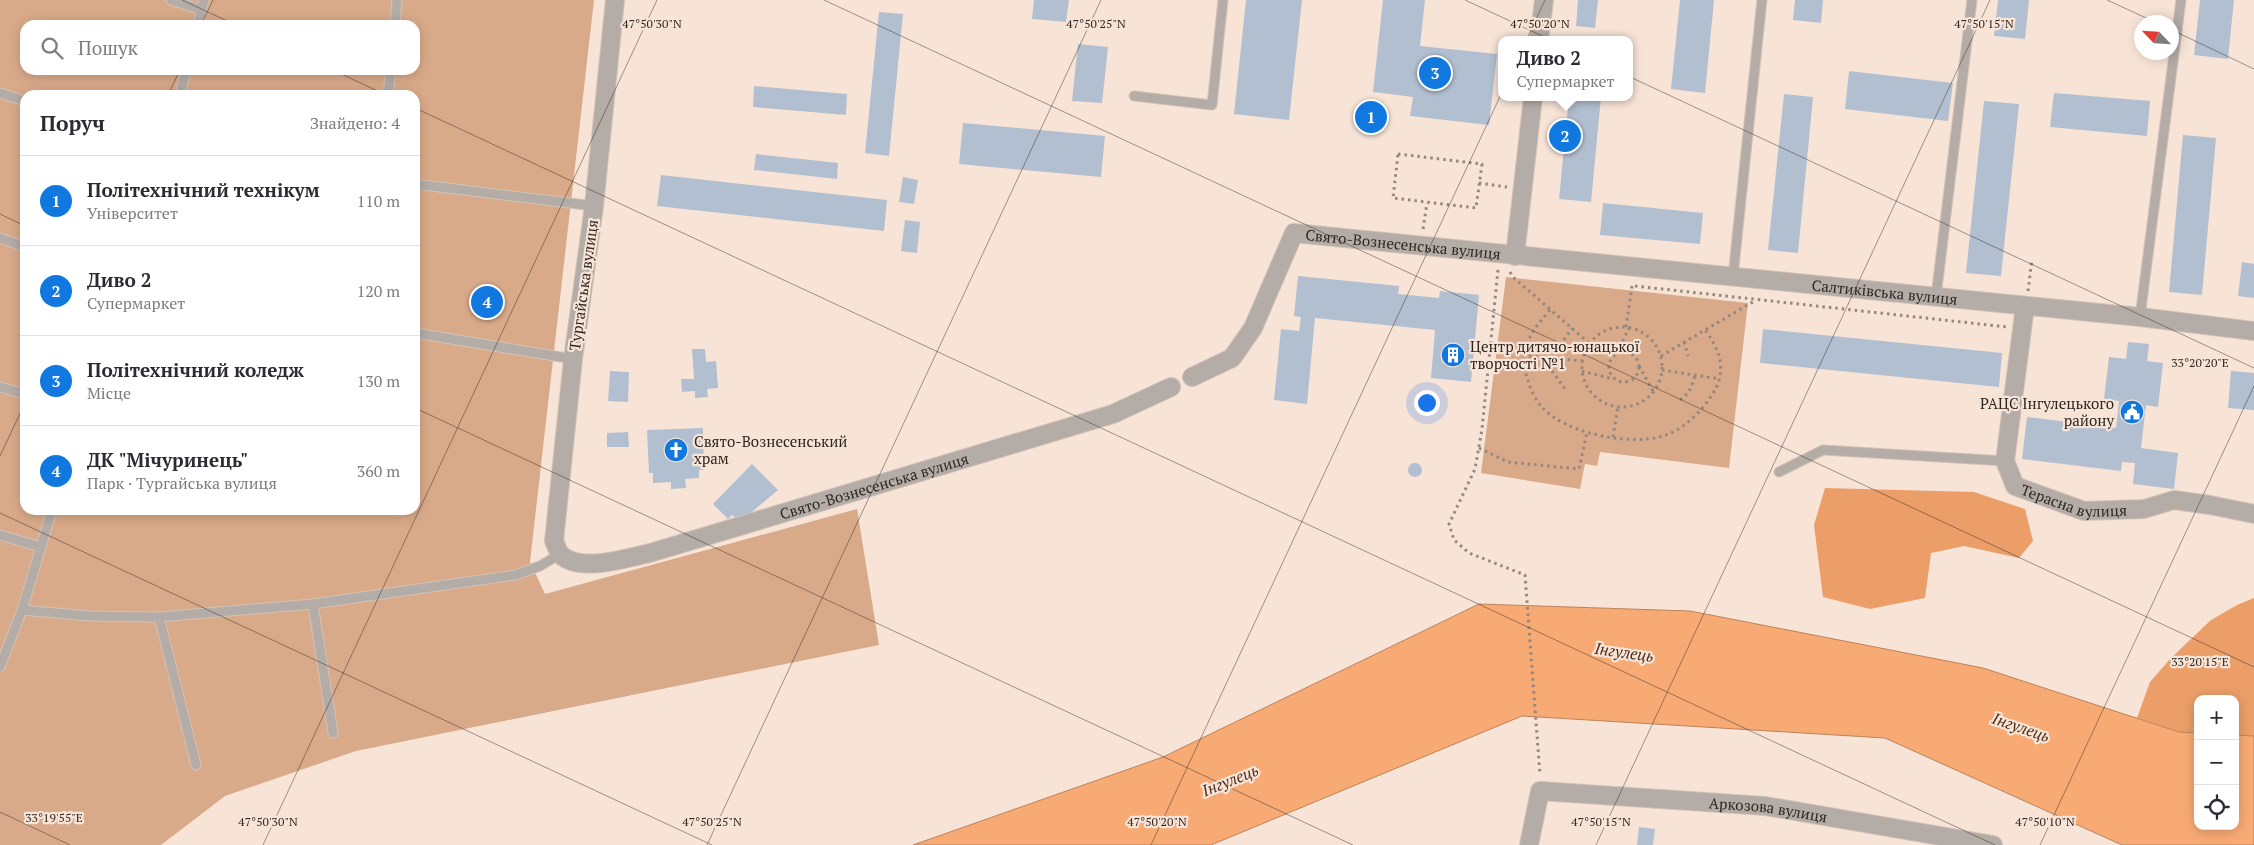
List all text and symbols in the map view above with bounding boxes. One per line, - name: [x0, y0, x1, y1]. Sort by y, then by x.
- north arrow: [2134, 15, 2179, 60]
- text: 47°50'30"N: [622, 16, 682, 31]
- text: 47°50'25"N: [1066, 16, 1126, 31]
- text: 47°50'20"N: [1510, 16, 1570, 31]
- text: 47°50'15"N: [1954, 16, 2014, 31]
- search box: [20, 20, 420, 75]
- icon: search: [38, 34, 66, 62]
- text: Пошук: [78, 35, 138, 60]
- popup: [1498, 36, 1633, 101]
- text: Диво 2: [1516, 45, 1581, 70]
- pin: 3: [1419, 54, 1451, 92]
- text: Супермаркет: [1516, 70, 1615, 92]
- pin: 1: [1355, 98, 1387, 136]
- text: Поруч: [40, 109, 105, 137]
- text: Знайдено: 4: [310, 112, 400, 134]
- pin: 2: [1549, 117, 1581, 155]
- text: Політехнічний технікум: [87, 177, 320, 202]
- text: 1: [51, 190, 61, 212]
- text: 110 m: [357, 190, 400, 212]
- text: Університет: [87, 202, 178, 224]
- street label: Тургайська вулиця: [564, 218, 602, 352]
- street label: Свято-Вознесенська вулиця: [1304, 224, 1502, 263]
- text: Диво 2: [87, 267, 152, 292]
- street label: Салтиківська вулиця: [1811, 274, 1959, 309]
- text: 2: [51, 280, 61, 302]
- text: 120 m: [357, 280, 400, 302]
- pin: 4: [471, 283, 503, 321]
- text: Супермаркет: [87, 292, 185, 314]
- place label: Центр дитячо-юнацької творчості №1: [1470, 336, 1640, 373]
- building icon: Центр дитячо-юнацької творчості №1: [1440, 342, 1466, 368]
- text: 33°20'20"E: [2171, 355, 2229, 370]
- text: Політехнічний коледж: [87, 357, 304, 382]
- text: 3: [51, 370, 61, 392]
- text: 130 m: [357, 370, 400, 392]
- text: Місце: [87, 382, 131, 404]
- your location: [1414, 390, 1440, 416]
- place label: РАЦС Інгулецького району: [1980, 393, 2114, 430]
- public building icon: РАЦС Інгулецького району: [2119, 399, 2145, 425]
- place label: Свято-Вознесенський храм: [694, 431, 848, 468]
- church icon: Свято-Вознесенський храм: [663, 437, 689, 463]
- text: ДК "Мічуринець": [87, 447, 248, 472]
- street label: Свято-Вознесенська вулиця: [777, 448, 971, 524]
- text: 4: [51, 460, 61, 482]
- text: 360 m: [357, 460, 400, 482]
- text: Парк · Тургайська вулиця: [87, 472, 277, 494]
- street label: Терасна вулиця: [2018, 479, 2127, 521]
- water label: Інгулець: [1592, 637, 1655, 667]
- text: 33°20'15"E: [2171, 654, 2229, 669]
- map controls: [2194, 695, 2239, 830]
- button: +: [2194, 695, 2239, 740]
- water label: Інгулець: [1989, 707, 2053, 747]
- button: −: [2194, 740, 2239, 785]
- water label: Інгулець: [1198, 759, 1262, 802]
- button: locate: [2194, 785, 2239, 830]
- street label: Аркозова вулиця: [1708, 792, 1829, 826]
- text: 33°19'55"E: [25, 810, 83, 825]
- text: 47°50'30"N: [238, 814, 298, 829]
- text: 47°50'25"N: [682, 814, 742, 829]
- text: 47°50'20"N: [1127, 814, 1187, 829]
- text: 47°50'15"N: [1571, 814, 1631, 829]
- text: 47°50'10"N: [2015, 814, 2075, 829]

